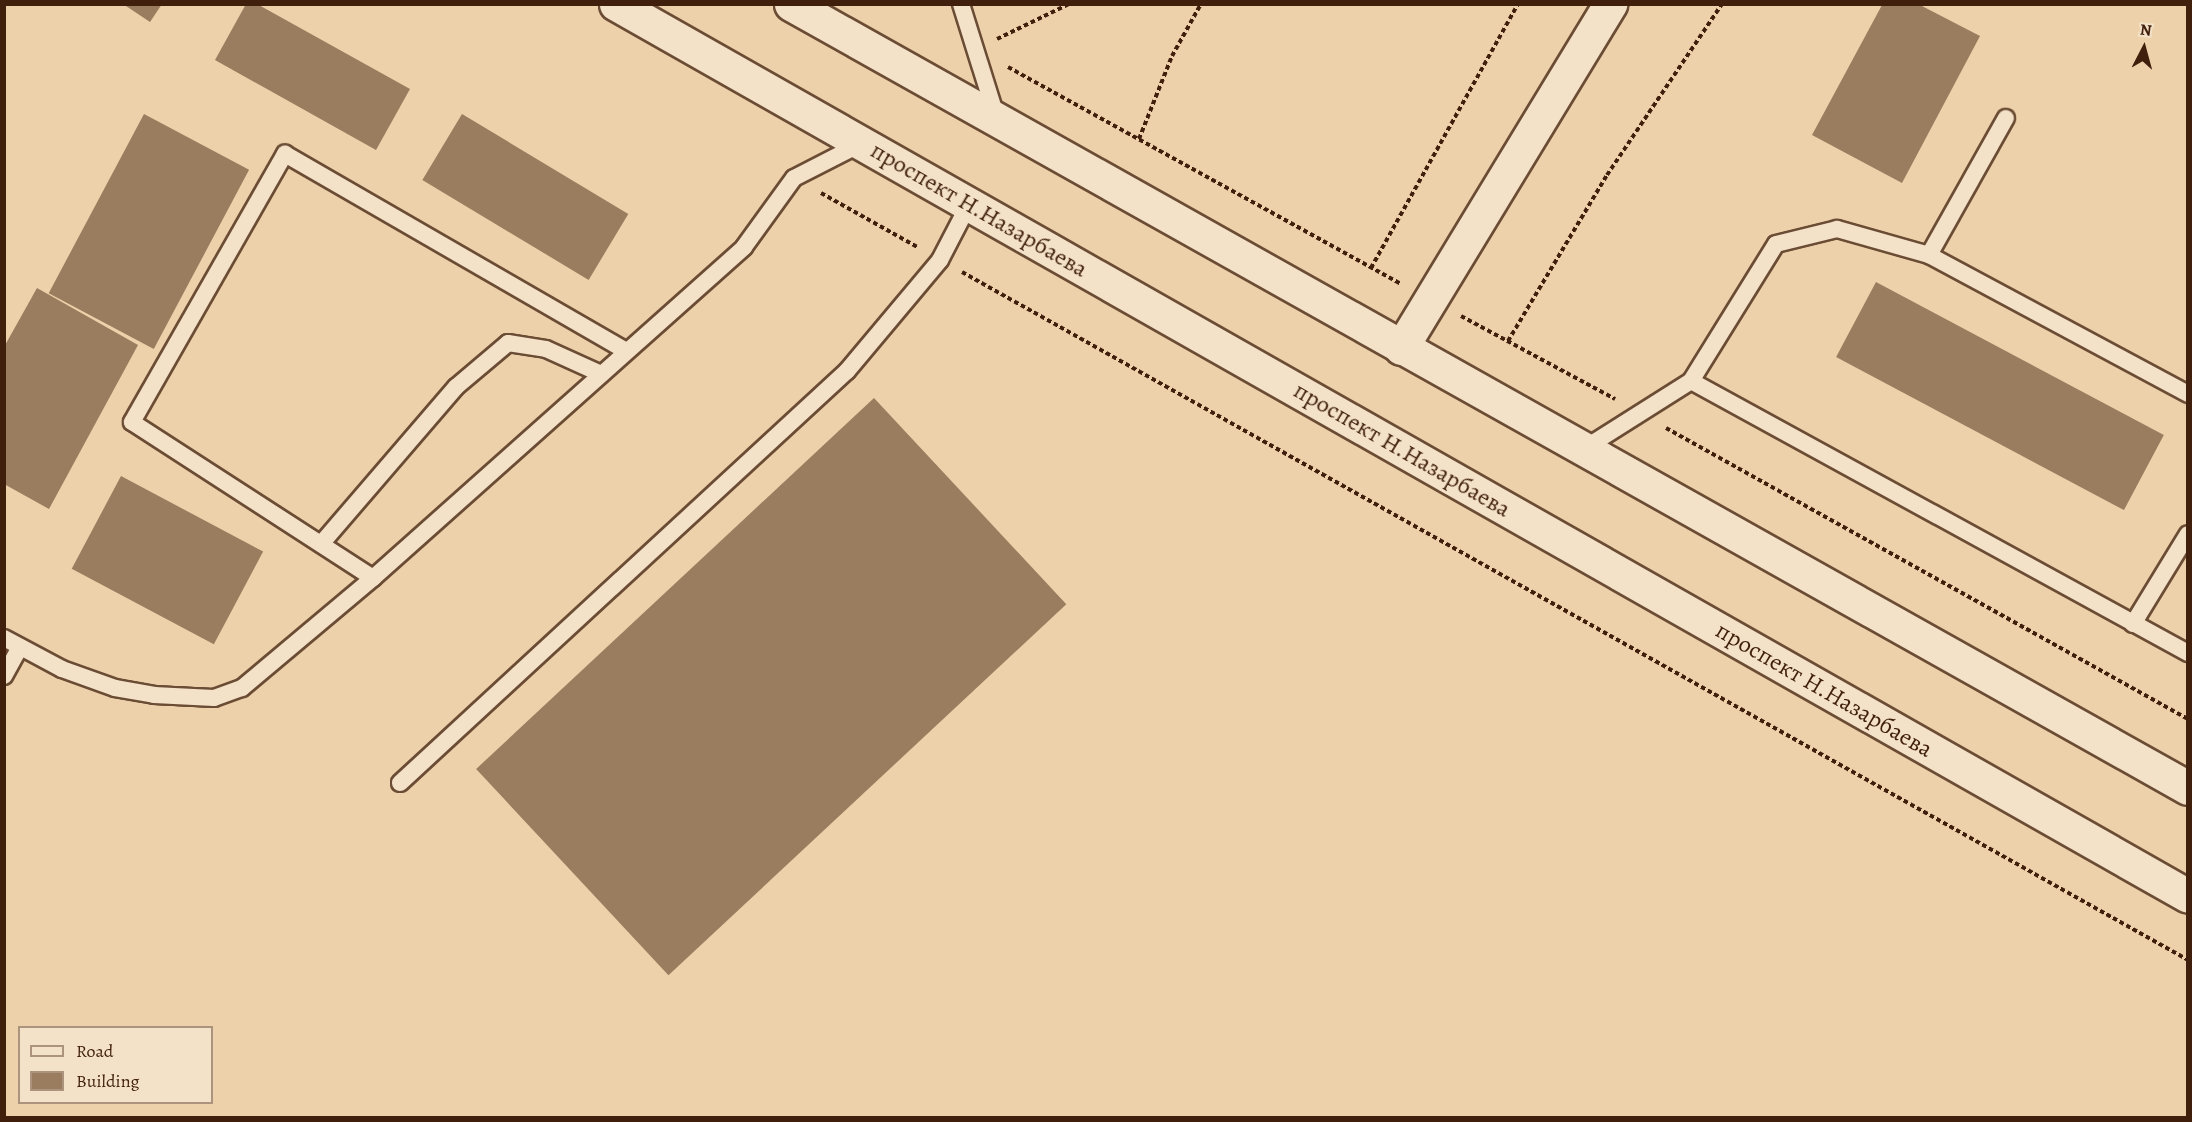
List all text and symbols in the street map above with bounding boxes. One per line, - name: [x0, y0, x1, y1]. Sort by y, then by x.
- north arrow: [2114, 18, 2174, 78]
- text: N: [2139, 19, 2153, 42]
- street label: проспект Н.Назарбаева: [865, 136, 1093, 284]
- street label: проспект Н.Назарбаева: [1288, 376, 1516, 524]
- street label: проспект Н.Назарбаева: [1710, 616, 1938, 764]
- legend: [18, 1026, 213, 1104]
- text: Road: [76, 1039, 113, 1063]
- text: Building: [76, 1069, 140, 1093]

